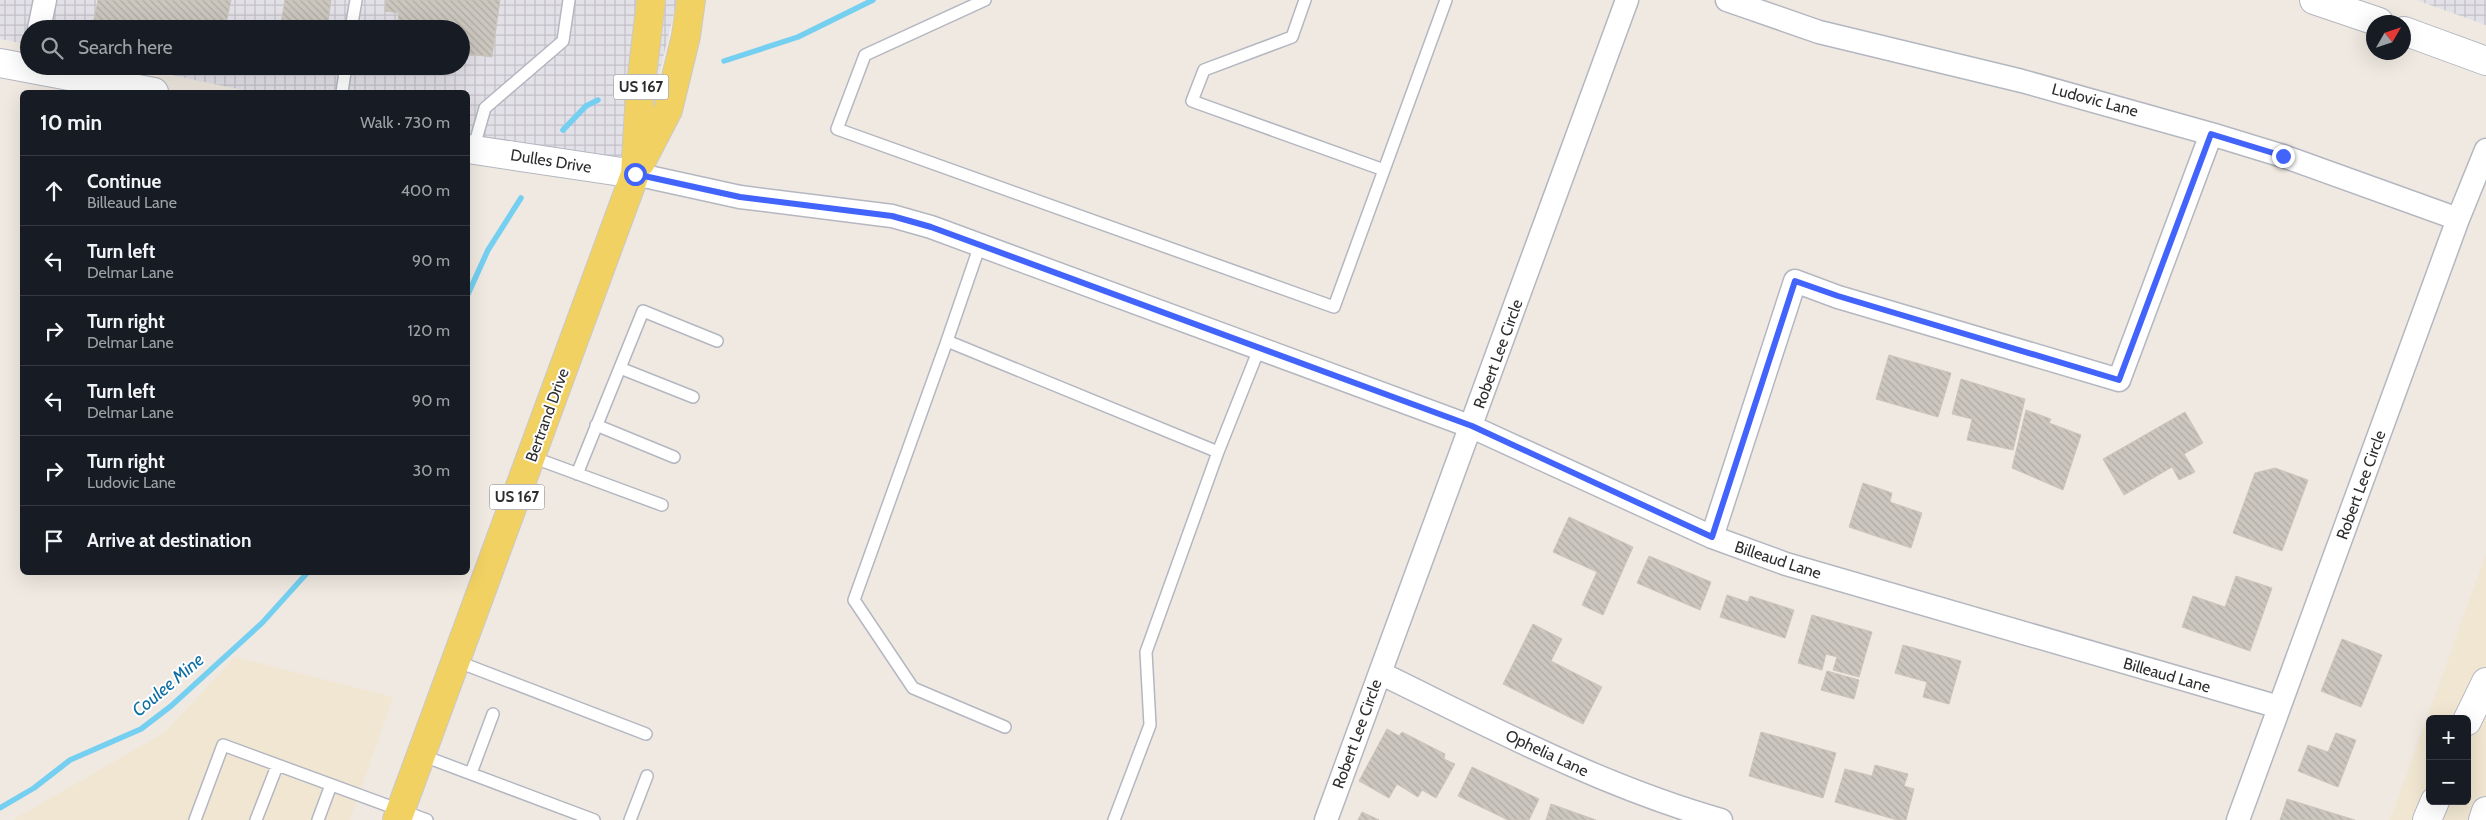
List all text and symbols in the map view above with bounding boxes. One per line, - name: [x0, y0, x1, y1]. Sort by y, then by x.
- north arrow: [2366, 15, 2411, 60]
- search box: [20, 20, 470, 75]
- icon: search: [38, 34, 66, 62]
- text: Search here: [78, 36, 172, 59]
- road number: US 167: [614, 74, 668, 100]
- street label: Ludovic Lane: [2050, 79, 2140, 121]
- text: 10 min: [40, 110, 102, 135]
- text: Walk · 730 m: [360, 113, 450, 132]
- street label: Dulles Drive: [509, 145, 593, 177]
- route end: [2272, 145, 2295, 168]
- route start: [624, 163, 647, 186]
- text: Continue: [87, 170, 161, 193]
- icon: ahead: [40, 177, 68, 205]
- text: 400 m: [401, 181, 450, 200]
- text: Billeaud Lane: [87, 193, 177, 212]
- text: Turn left: [87, 240, 155, 263]
- icon: left: [40, 247, 68, 275]
- text: 90 m: [412, 251, 450, 270]
- text: Delmar Lane: [87, 263, 174, 282]
- street label: Robert Lee Circle: [1469, 297, 1527, 411]
- text: Turn right: [87, 310, 165, 333]
- icon: right: [40, 317, 68, 345]
- text: 120 m: [408, 321, 450, 340]
- text: Delmar Lane: [87, 333, 174, 352]
- street label: Bertrand Drive: [521, 366, 573, 464]
- text: Turn left: [87, 380, 155, 403]
- icon: left: [40, 387, 68, 415]
- text: 90 m: [412, 391, 450, 410]
- text: Delmar Lane: [87, 403, 174, 422]
- street label: Robert Lee Circle: [2332, 428, 2390, 542]
- text: Turn right: [87, 450, 165, 473]
- icon: right: [40, 457, 68, 485]
- text: 30 m: [413, 461, 450, 480]
- text: Ludovic Lane: [87, 473, 176, 492]
- road number: US 167: [490, 484, 544, 510]
- icon: arrive: [40, 527, 68, 555]
- text: Arrive at destination: [87, 529, 251, 552]
- street label: Billeaud Lane: [1732, 537, 1824, 583]
- water label: Coulee Mine: [128, 649, 208, 721]
- street label: Billeaud Lane: [2121, 653, 2213, 697]
- street label: Robert Lee Circle: [1328, 677, 1386, 791]
- map controls: [2426, 715, 2471, 805]
- button: +: [2426, 715, 2471, 760]
- street label: Ophelia Lane: [1503, 726, 1591, 780]
- button: −: [2426, 760, 2471, 805]

